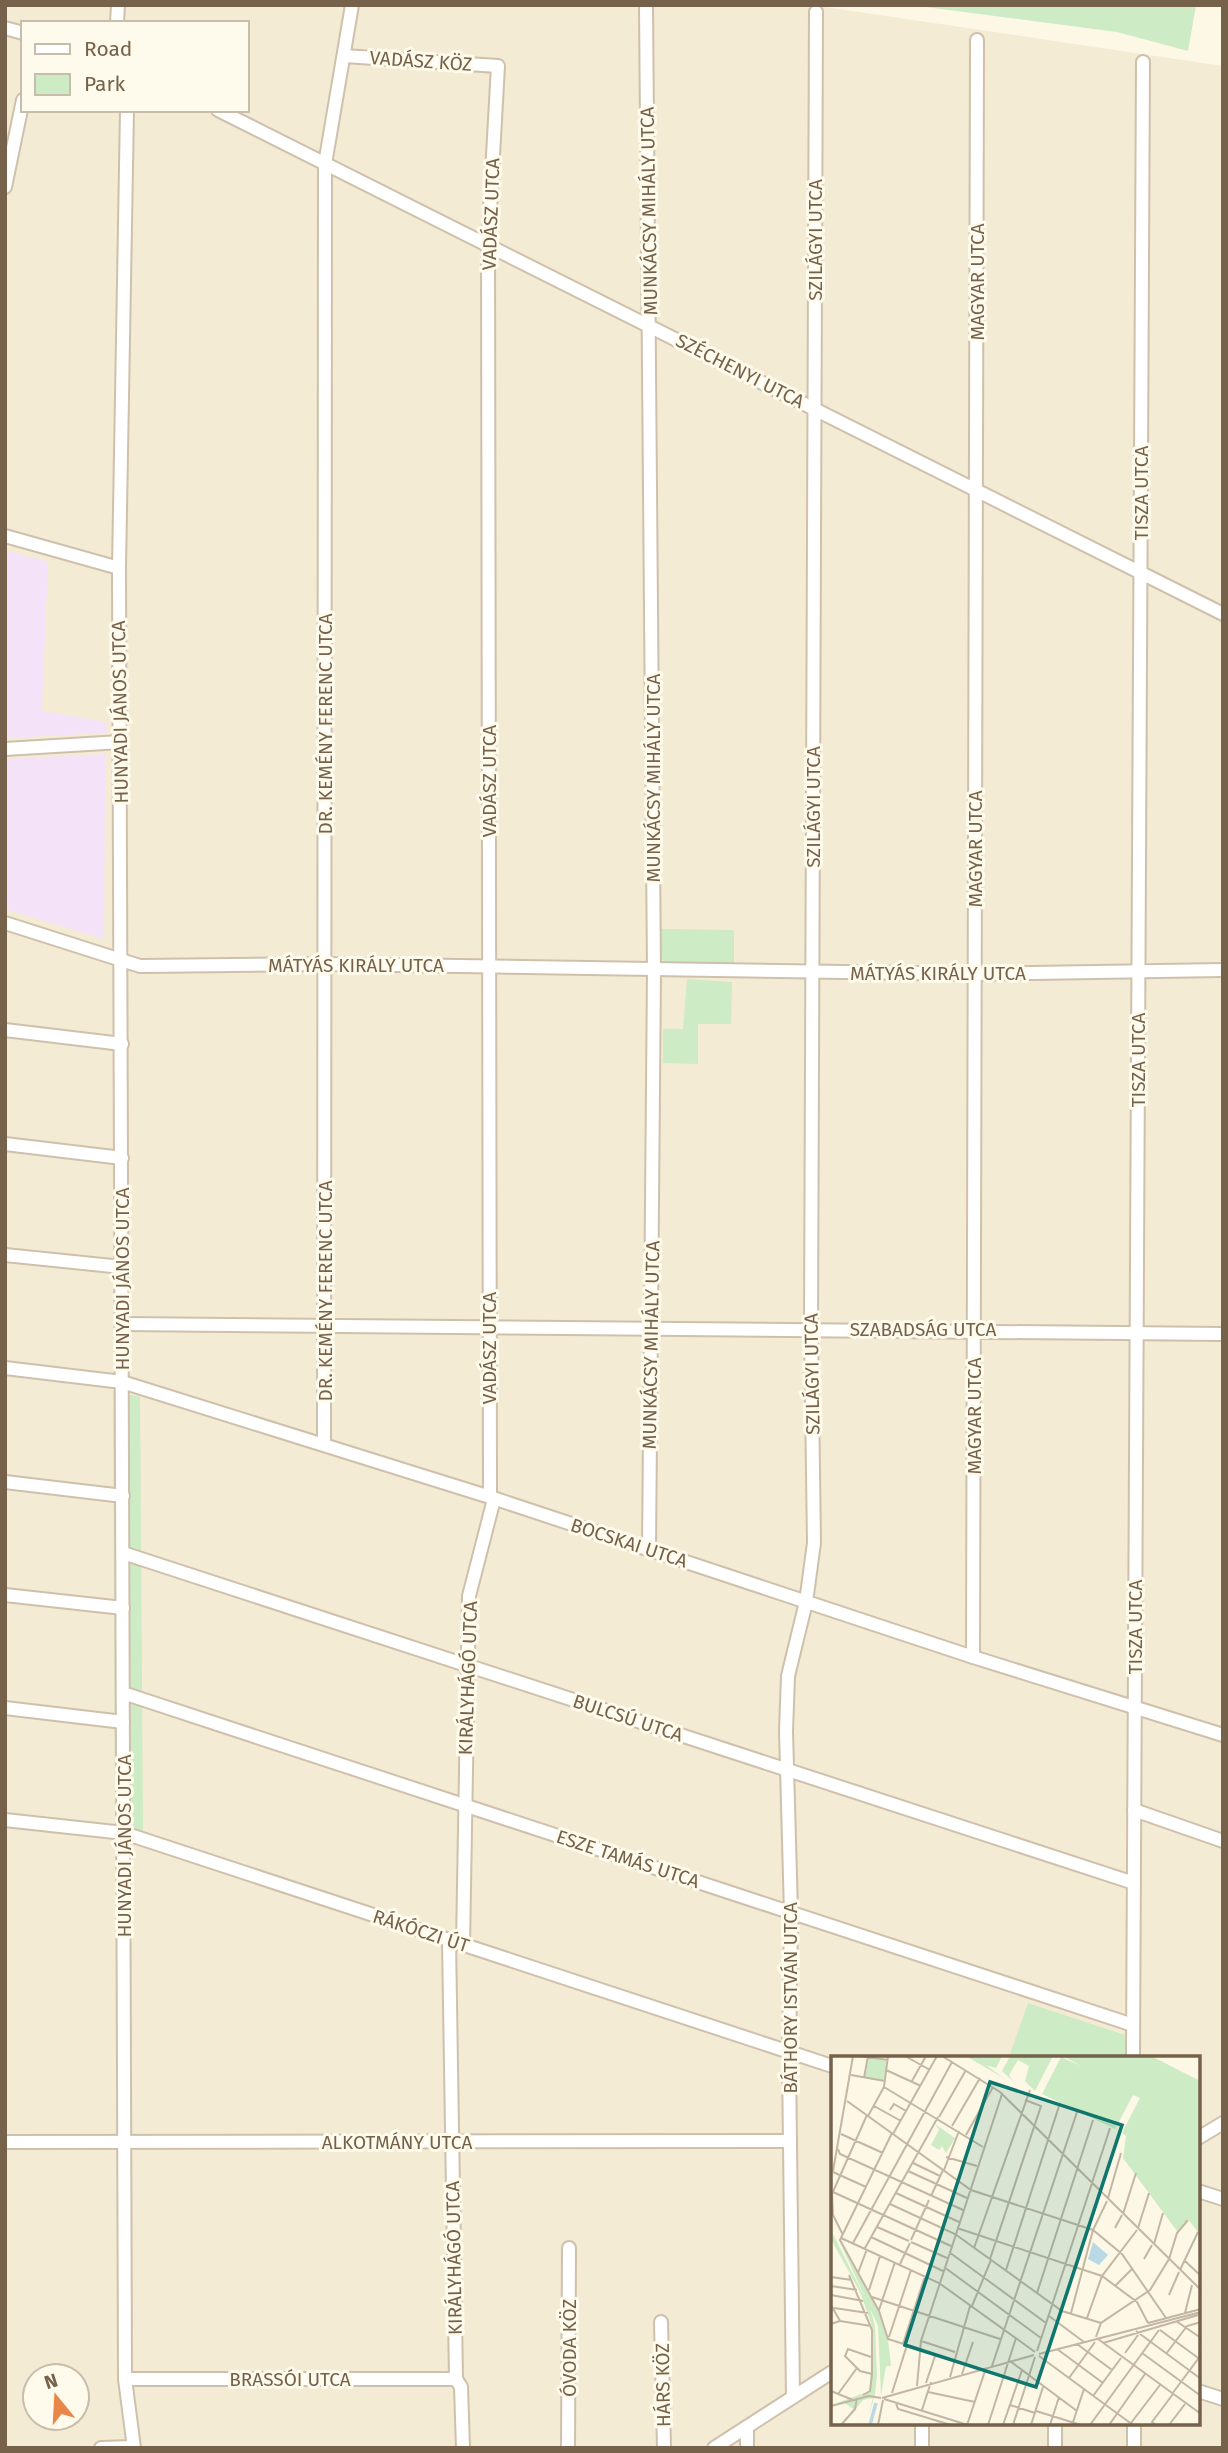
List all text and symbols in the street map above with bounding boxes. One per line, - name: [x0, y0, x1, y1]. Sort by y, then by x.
- legend: [21, 21, 248, 112]
- text: Road: [84, 36, 132, 62]
- street label: VADÁSZ KÖZ: [369, 46, 473, 76]
- text: Park: [84, 71, 126, 97]
- street label: MUNKÁCSY MIHÁLY UTCA: [636, 106, 662, 316]
- street label: VADÁSZ UTCA: [478, 157, 504, 271]
- street label: SZILÁGYI UTCA: [804, 179, 827, 301]
- street label: MAGYAR UTCA: [966, 223, 989, 341]
- street label: SZÉCHENYI UTCA: [672, 329, 808, 413]
- street label: TISZA UTCA: [1130, 446, 1153, 540]
- street label: DR. KEMÉNY FERENC UTCA: [314, 613, 337, 835]
- street label: HUNYADI JÁNOS UTCA: [107, 620, 133, 804]
- street label: MUNKÁCSY MIHÁLY UTCA: [642, 673, 665, 882]
- street label: VADÁSZ UTCA: [478, 725, 501, 837]
- street label: SZILÁGYI UTCA: [802, 746, 825, 868]
- street label: MAGYAR UTCA: [964, 790, 987, 908]
- street label: MÁTYÁS KIRÁLY UTCA: [268, 954, 444, 977]
- street label: MÁTYÁS KIRÁLY UTCA: [850, 962, 1026, 985]
- street label: TISZA UTCA: [1127, 1013, 1150, 1107]
- street label: DR. KEMÉNY FERENC UTCA: [314, 1180, 337, 1402]
- street label: HUNYADI JÁNOS UTCA: [111, 1187, 134, 1371]
- street label: MUNKÁCSY MIHÁLY UTCA: [638, 1240, 664, 1450]
- street label: VADÁSZ UTCA: [478, 1292, 501, 1404]
- street label: SZILÁGYI UTCA: [799, 1313, 825, 1435]
- street label: SZABADSÁG UTCA: [850, 1318, 996, 1341]
- street label: MAGYAR UTCA: [963, 1357, 986, 1475]
- street label: BOCSKAI UTCA: [568, 1513, 690, 1573]
- street label: TISZA UTCA: [1124, 1580, 1147, 1674]
- street label: KIRÁLYHÁGÓ UTCA: [454, 1600, 482, 1756]
- street label: BULCSÚ UTCA: [570, 1689, 686, 1747]
- street label: HUNYADI JÁNOS UTCA: [113, 1754, 136, 1938]
- street label: ESZE TAMÁS UTCA: [553, 1825, 703, 1893]
- street label: BÁTHORY ISTVÁN UTCA: [779, 1902, 802, 2094]
- street label: RÁKÓCZI ÚT: [370, 1905, 472, 1957]
- inset map: [831, 2056, 1200, 2425]
- street label: ALKOTMÁNY UTCA: [322, 2131, 472, 2154]
- street label: KIRÁLYHÁGÓ UTCA: [441, 2180, 467, 2335]
- street label: ÓVODA KÖZ: [558, 2299, 581, 2397]
- street label: HÁRS KÖZ: [651, 2343, 675, 2427]
- north arrow: [21, 2362, 91, 2432]
- text: N: [41, 2368, 60, 2394]
- street label: BRASSÓI UTCA: [229, 2368, 351, 2391]

